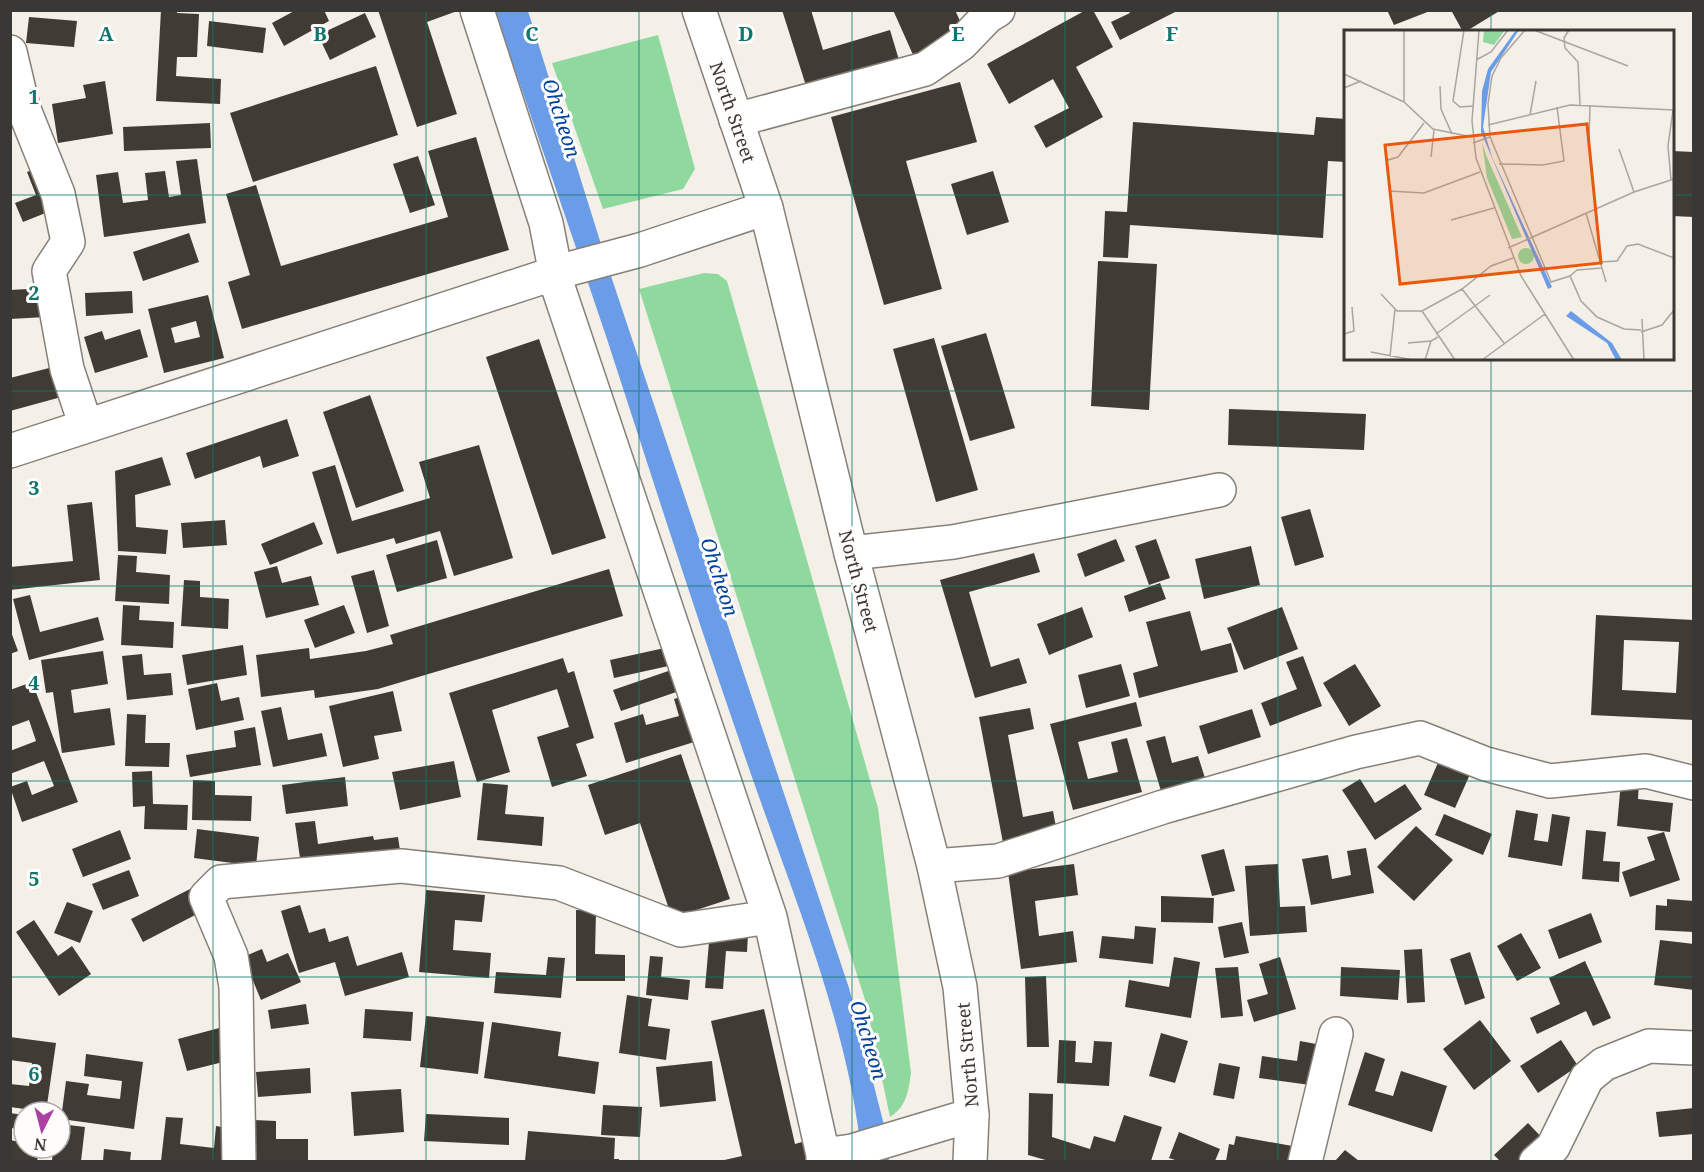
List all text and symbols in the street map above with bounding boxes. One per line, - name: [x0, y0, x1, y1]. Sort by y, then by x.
- text: A: [98, 20, 114, 47]
- text: B: [313, 20, 327, 47]
- text: C: [525, 20, 539, 47]
- text: D: [738, 20, 754, 47]
- text: E: [951, 20, 965, 47]
- text: F: [1166, 20, 1178, 47]
- inset map: [1344, 30, 1674, 360]
- street label: North Street: [705, 58, 761, 166]
- water label: Ohcheon: [537, 75, 587, 161]
- text: 1: [28, 83, 40, 110]
- text: 2: [28, 279, 40, 306]
- text: 3: [28, 474, 40, 501]
- street label: North Street: [834, 527, 884, 635]
- water label: Ohcheon: [695, 534, 745, 620]
- text: 4: [28, 669, 40, 696]
- text: 5: [28, 865, 40, 892]
- water label: Ohcheon: [844, 997, 894, 1083]
- street label: North Street: [950, 1002, 984, 1108]
- text: 6: [28, 1060, 40, 1087]
- north arrow: [12, 1100, 72, 1160]
- text: N: [33, 1133, 48, 1157]

